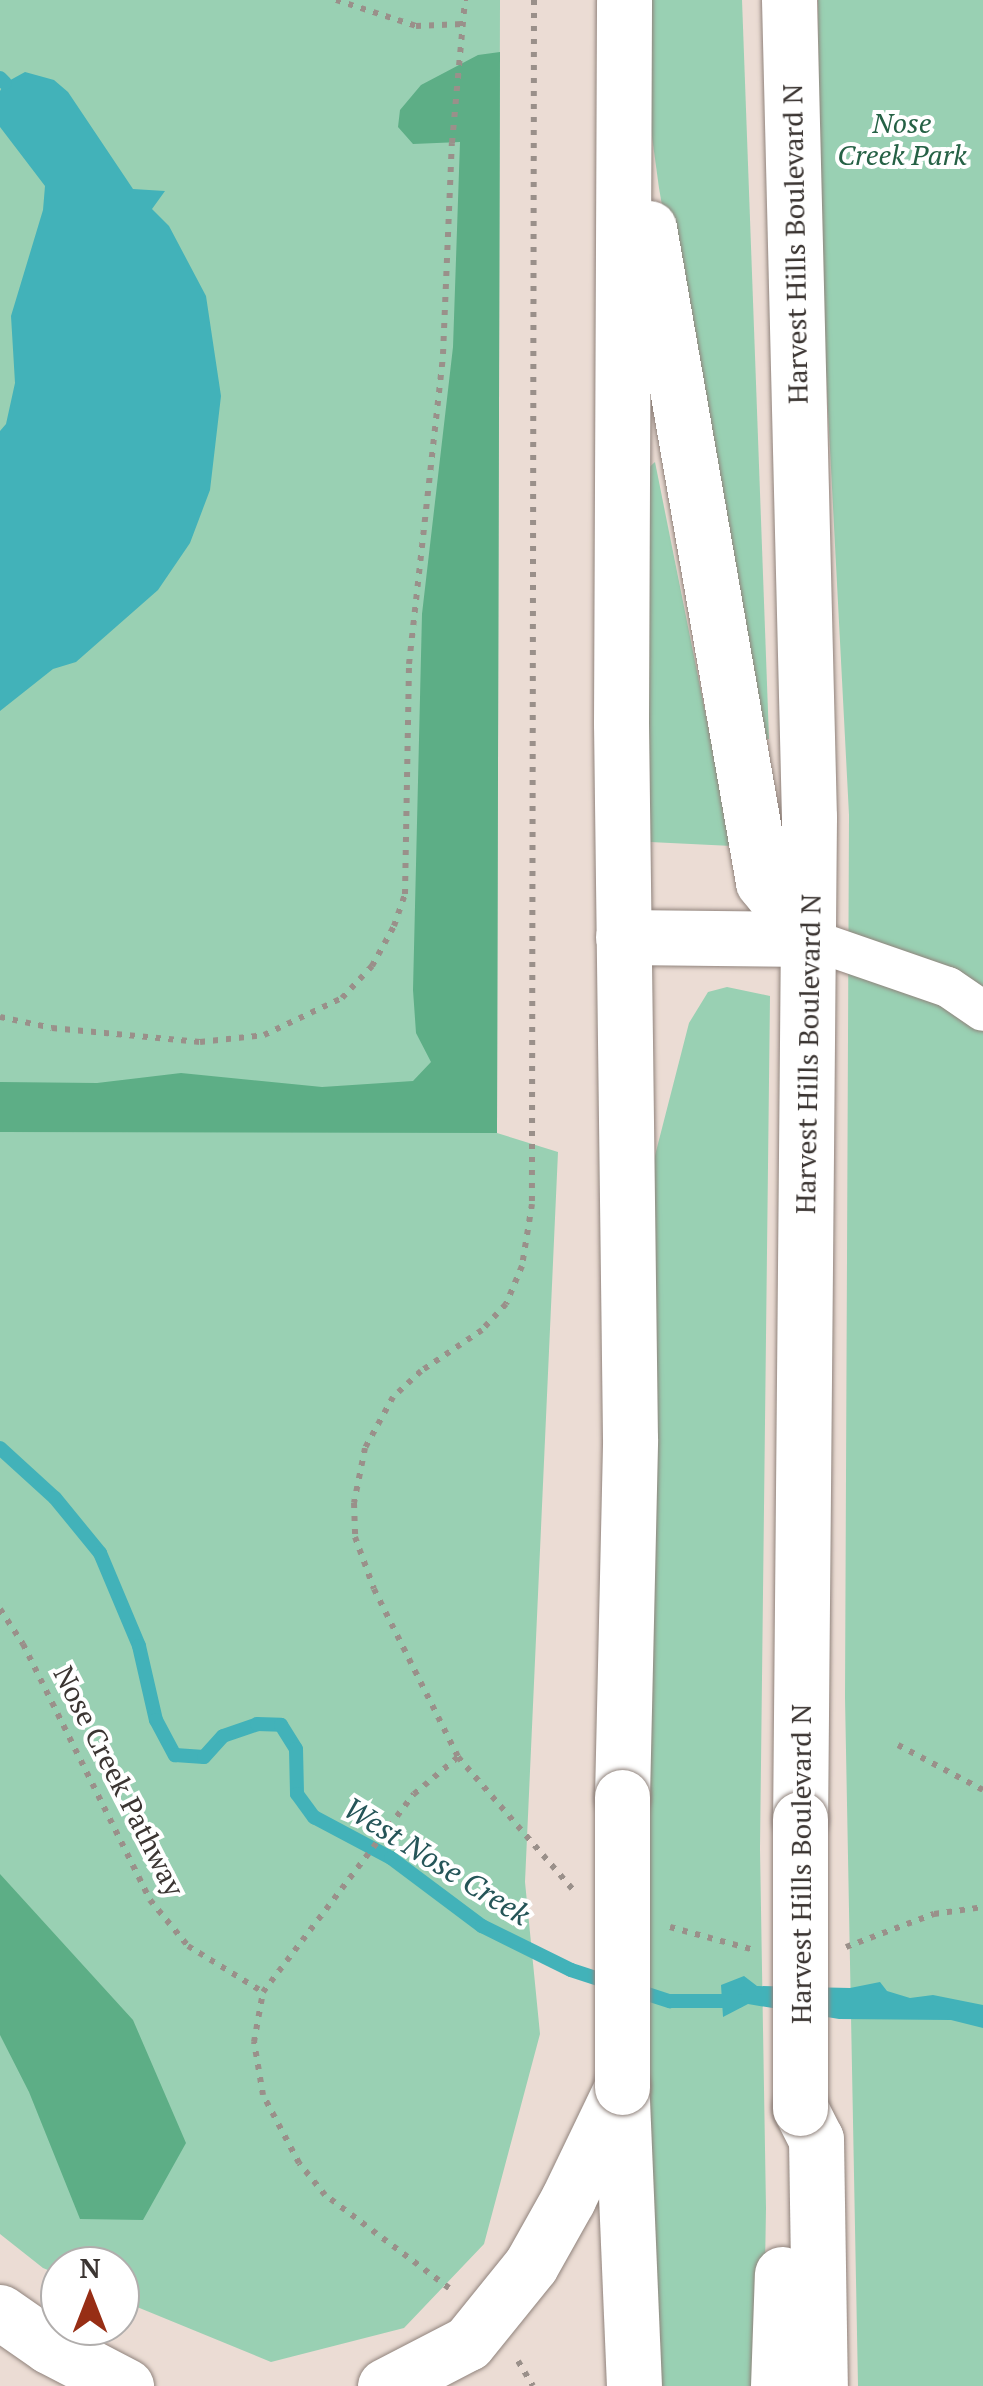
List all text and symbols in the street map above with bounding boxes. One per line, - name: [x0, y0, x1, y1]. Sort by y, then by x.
- street label: Harvest Hills Boulevard N: [775, 84, 815, 404]
- park label: Nose Creek Park: [837, 106, 967, 172]
- street label: Harvest Hills Boulevard N: [788, 894, 828, 1214]
- street label: Nose Creek Pathway: [46, 1660, 192, 1902]
- street label: Harvest Hills Boulevard N: [784, 1704, 818, 2024]
- water label: West Nose Creek: [337, 1789, 537, 1933]
- north arrow: [40, 2246, 140, 2346]
- text: N: [79, 2249, 101, 2286]

